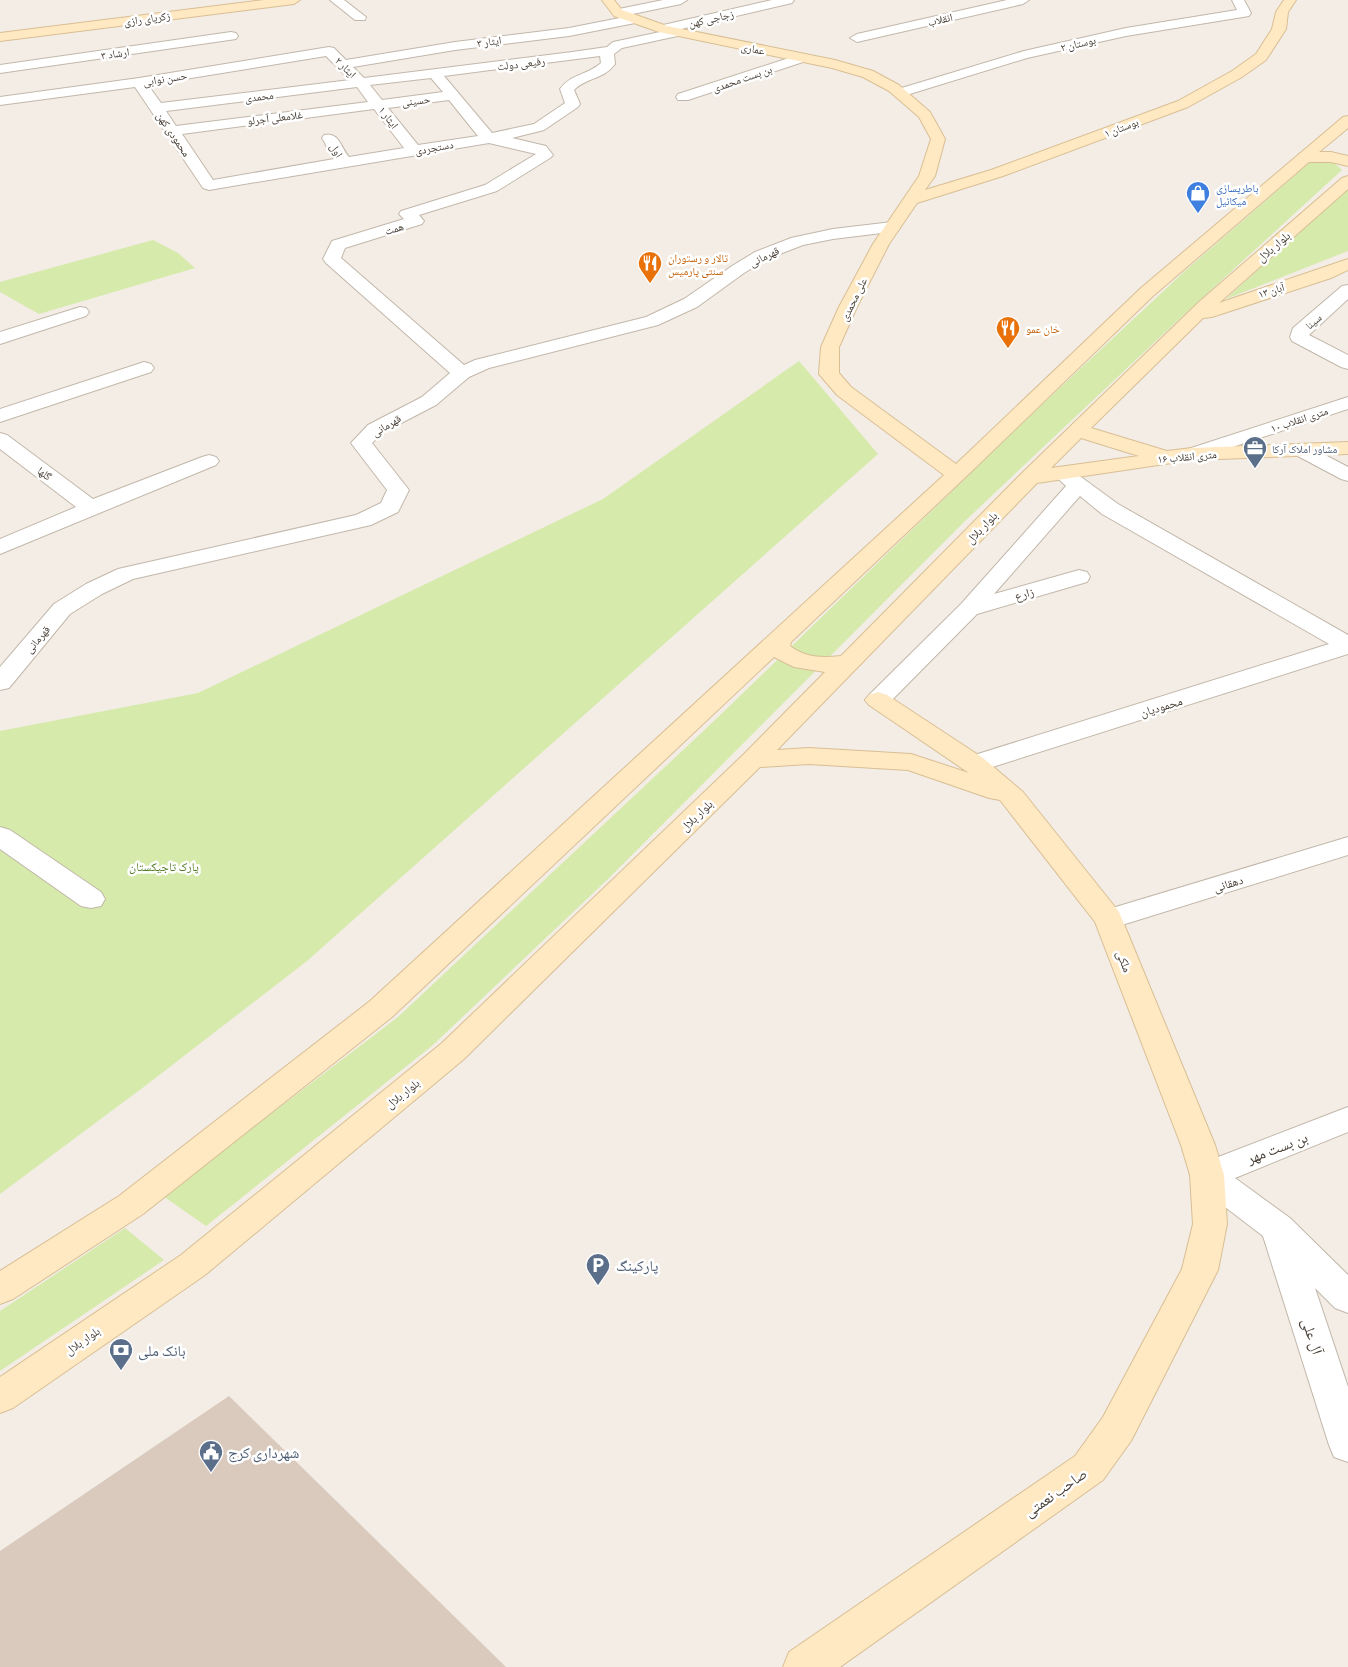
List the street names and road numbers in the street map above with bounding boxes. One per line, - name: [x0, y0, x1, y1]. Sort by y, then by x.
- street label: زجاجی کهن: [687, 6, 735, 30]
- street label: زکریای رازی: [123, 8, 171, 29]
- street label: انقلاب: [926, 10, 954, 28]
- street label: ایثار ۳: [476, 33, 502, 49]
- street label: بوستان ۲: [1059, 33, 1097, 54]
- street label: عماری: [740, 39, 766, 58]
- street label: ارشاد ۳: [100, 45, 130, 61]
- street label: ایثار ۲: [333, 54, 359, 80]
- street label: رفیعی دولت: [496, 54, 546, 73]
- street label: بن بست محمدی: [711, 62, 774, 95]
- street label: حسن نوابی: [142, 68, 188, 89]
- street label: محمدی: [244, 88, 274, 105]
- street label: حسینی: [401, 92, 431, 109]
- street label: ۱ ایثار: [376, 103, 402, 131]
- street label: غلامعلی آجرلو: [247, 107, 304, 128]
- street label: محمودی کهن: [154, 109, 194, 159]
- street label: بوستان ۱: [1102, 115, 1140, 140]
- street label: دستجردی: [414, 137, 455, 158]
- street label: اول: [327, 140, 346, 160]
- street label: همت: [383, 219, 405, 237]
- street label: بلوار بلال: [1253, 228, 1293, 265]
- street label: قهرمانی: [747, 243, 782, 270]
- street label: علی محمدی: [837, 275, 870, 323]
- street label: ۱۳ آبان: [1256, 280, 1286, 301]
- street label: سینا: [1302, 310, 1324, 332]
- street label: ۱۰ متری انقلاب: [1269, 404, 1330, 435]
- street label: قهرمانی: [369, 411, 404, 440]
- street label: ۱۶ متری انقلاب: [1157, 447, 1217, 466]
- street label: گلها: [35, 464, 55, 483]
- street label: بلوار بلال: [962, 508, 1001, 547]
- street label: زارع: [1013, 584, 1036, 604]
- street label: قهرمانی: [22, 622, 53, 656]
- street label: محمودیان: [1138, 693, 1184, 720]
- street label: بلوار بلال: [677, 796, 716, 835]
- street label: دهقانی: [1211, 872, 1245, 895]
- street label: ملکی: [1114, 948, 1136, 974]
- street label: بلوار بلال: [382, 1075, 423, 1112]
- street label: بن بست مهر: [1243, 1127, 1311, 1169]
- street label: آل علی: [1297, 1316, 1328, 1358]
- street label: بلوار بلال: [62, 1323, 103, 1358]
- street label: صاحب نعمتی: [1020, 1464, 1091, 1522]

